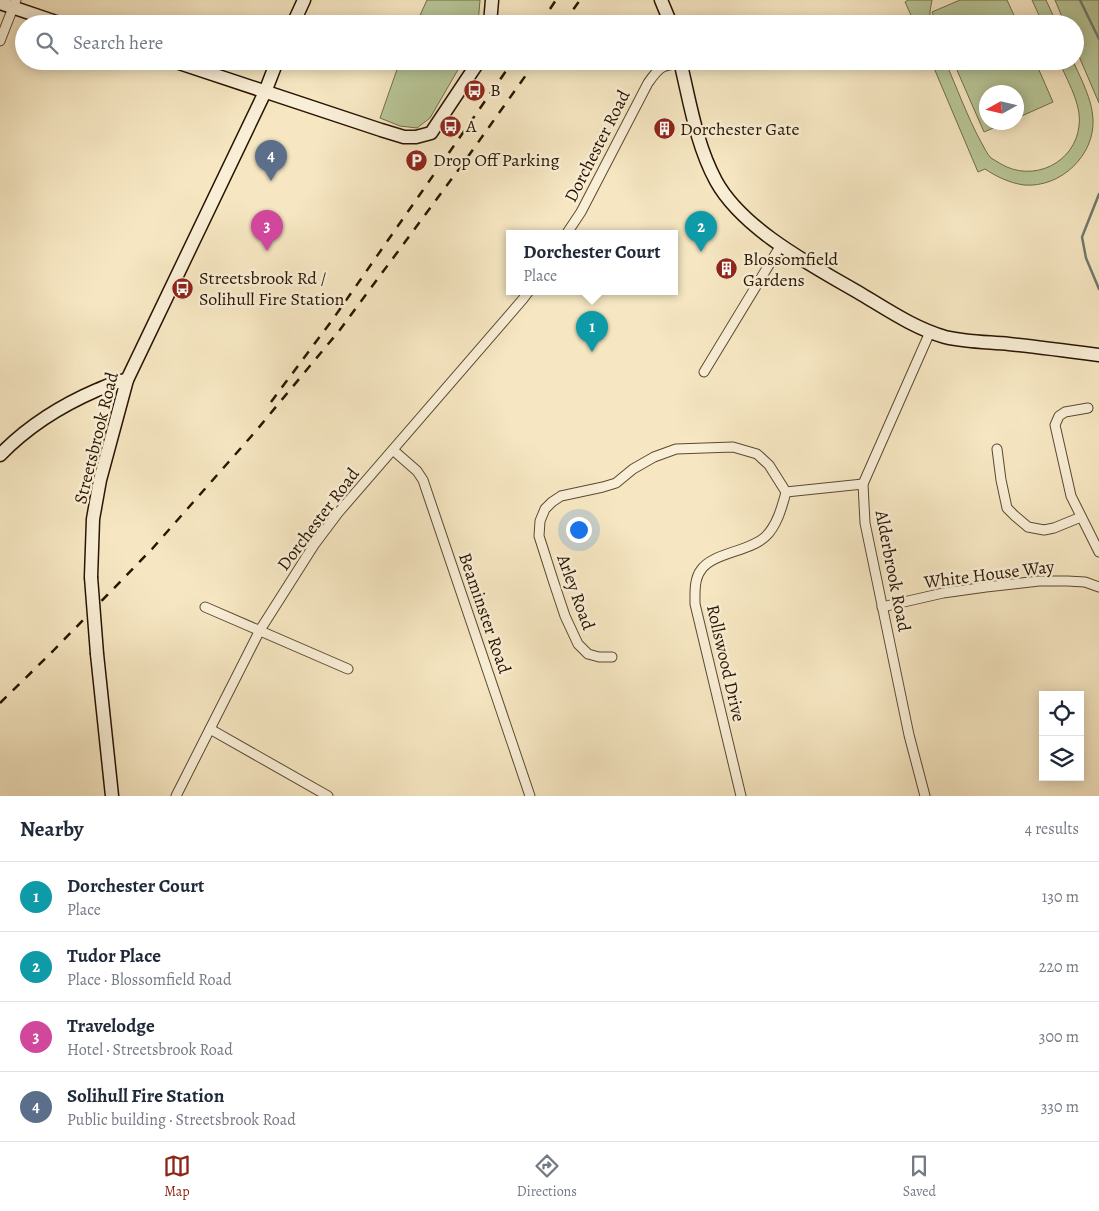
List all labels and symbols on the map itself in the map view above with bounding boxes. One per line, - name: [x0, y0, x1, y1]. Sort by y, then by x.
- bus stop icon: B: [462, 78, 486, 102]
- place label: B: [490, 78, 501, 102]
- north arrow: [979, 85, 1024, 130]
- street label: Dorchester Road: [558, 86, 636, 206]
- bus stop icon: A: [438, 114, 462, 138]
- place label: A: [465, 114, 477, 138]
- building icon: Dorchester Gate: [652, 117, 676, 141]
- place label: Dorchester Gate: [680, 117, 800, 141]
- pin: 4: [255, 140, 287, 181]
- parking icon: Drop Off Parking: [405, 148, 429, 172]
- place label: Drop Off Parking: [433, 148, 560, 172]
- pin: 3: [251, 210, 283, 251]
- pin: 2: [685, 211, 717, 252]
- place label: Blossomfield Gardens: [743, 247, 839, 292]
- building icon: Blossomfield Gardens: [715, 257, 739, 281]
- place label: Streetsbrook Rd / Solihull Fire Station: [199, 266, 344, 311]
- bus stop icon: Streetsbrook Rd / Solihull Fire Station: [171, 276, 195, 300]
- pin: 1: [576, 311, 608, 352]
- street label: Streetsbrook Road: [68, 369, 124, 507]
- street label: Dorchester Road: [271, 462, 365, 575]
- street label: Alderbrook Road: [869, 507, 917, 634]
- your location: [566, 517, 592, 543]
- street label: Beaminster Road: [453, 549, 517, 677]
- street label: Arley Road: [551, 550, 601, 633]
- street label: White House Way: [922, 554, 1056, 594]
- street label: Rollswood Drive: [701, 602, 751, 724]

